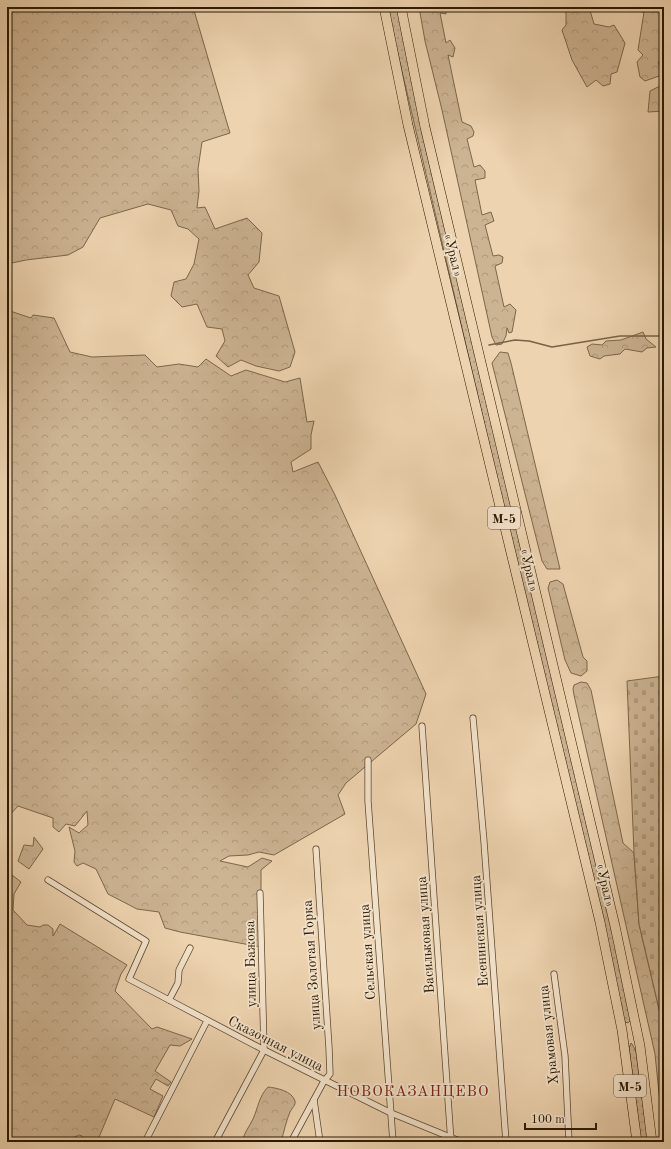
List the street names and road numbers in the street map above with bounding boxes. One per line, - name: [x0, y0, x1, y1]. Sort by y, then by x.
- street label: «Урал»: [441, 232, 465, 278]
- road number: М-5: [488, 507, 520, 529]
- street label: «Урал»: [517, 547, 541, 593]
- street label: «Урал»: [593, 862, 617, 908]
- street label: Есенинская улица: [469, 874, 491, 987]
- street label: Васильковая улица: [415, 876, 437, 994]
- street label: улица Золотая Горка: [300, 899, 324, 1030]
- street label: Сельская улица: [358, 903, 378, 1001]
- street label: улица Бажова: [243, 920, 259, 1008]
- street label: Храмовая улица: [537, 984, 561, 1086]
- street label: Сказочная улица: [226, 1014, 326, 1074]
- road number: М-5: [614, 1075, 646, 1097]

